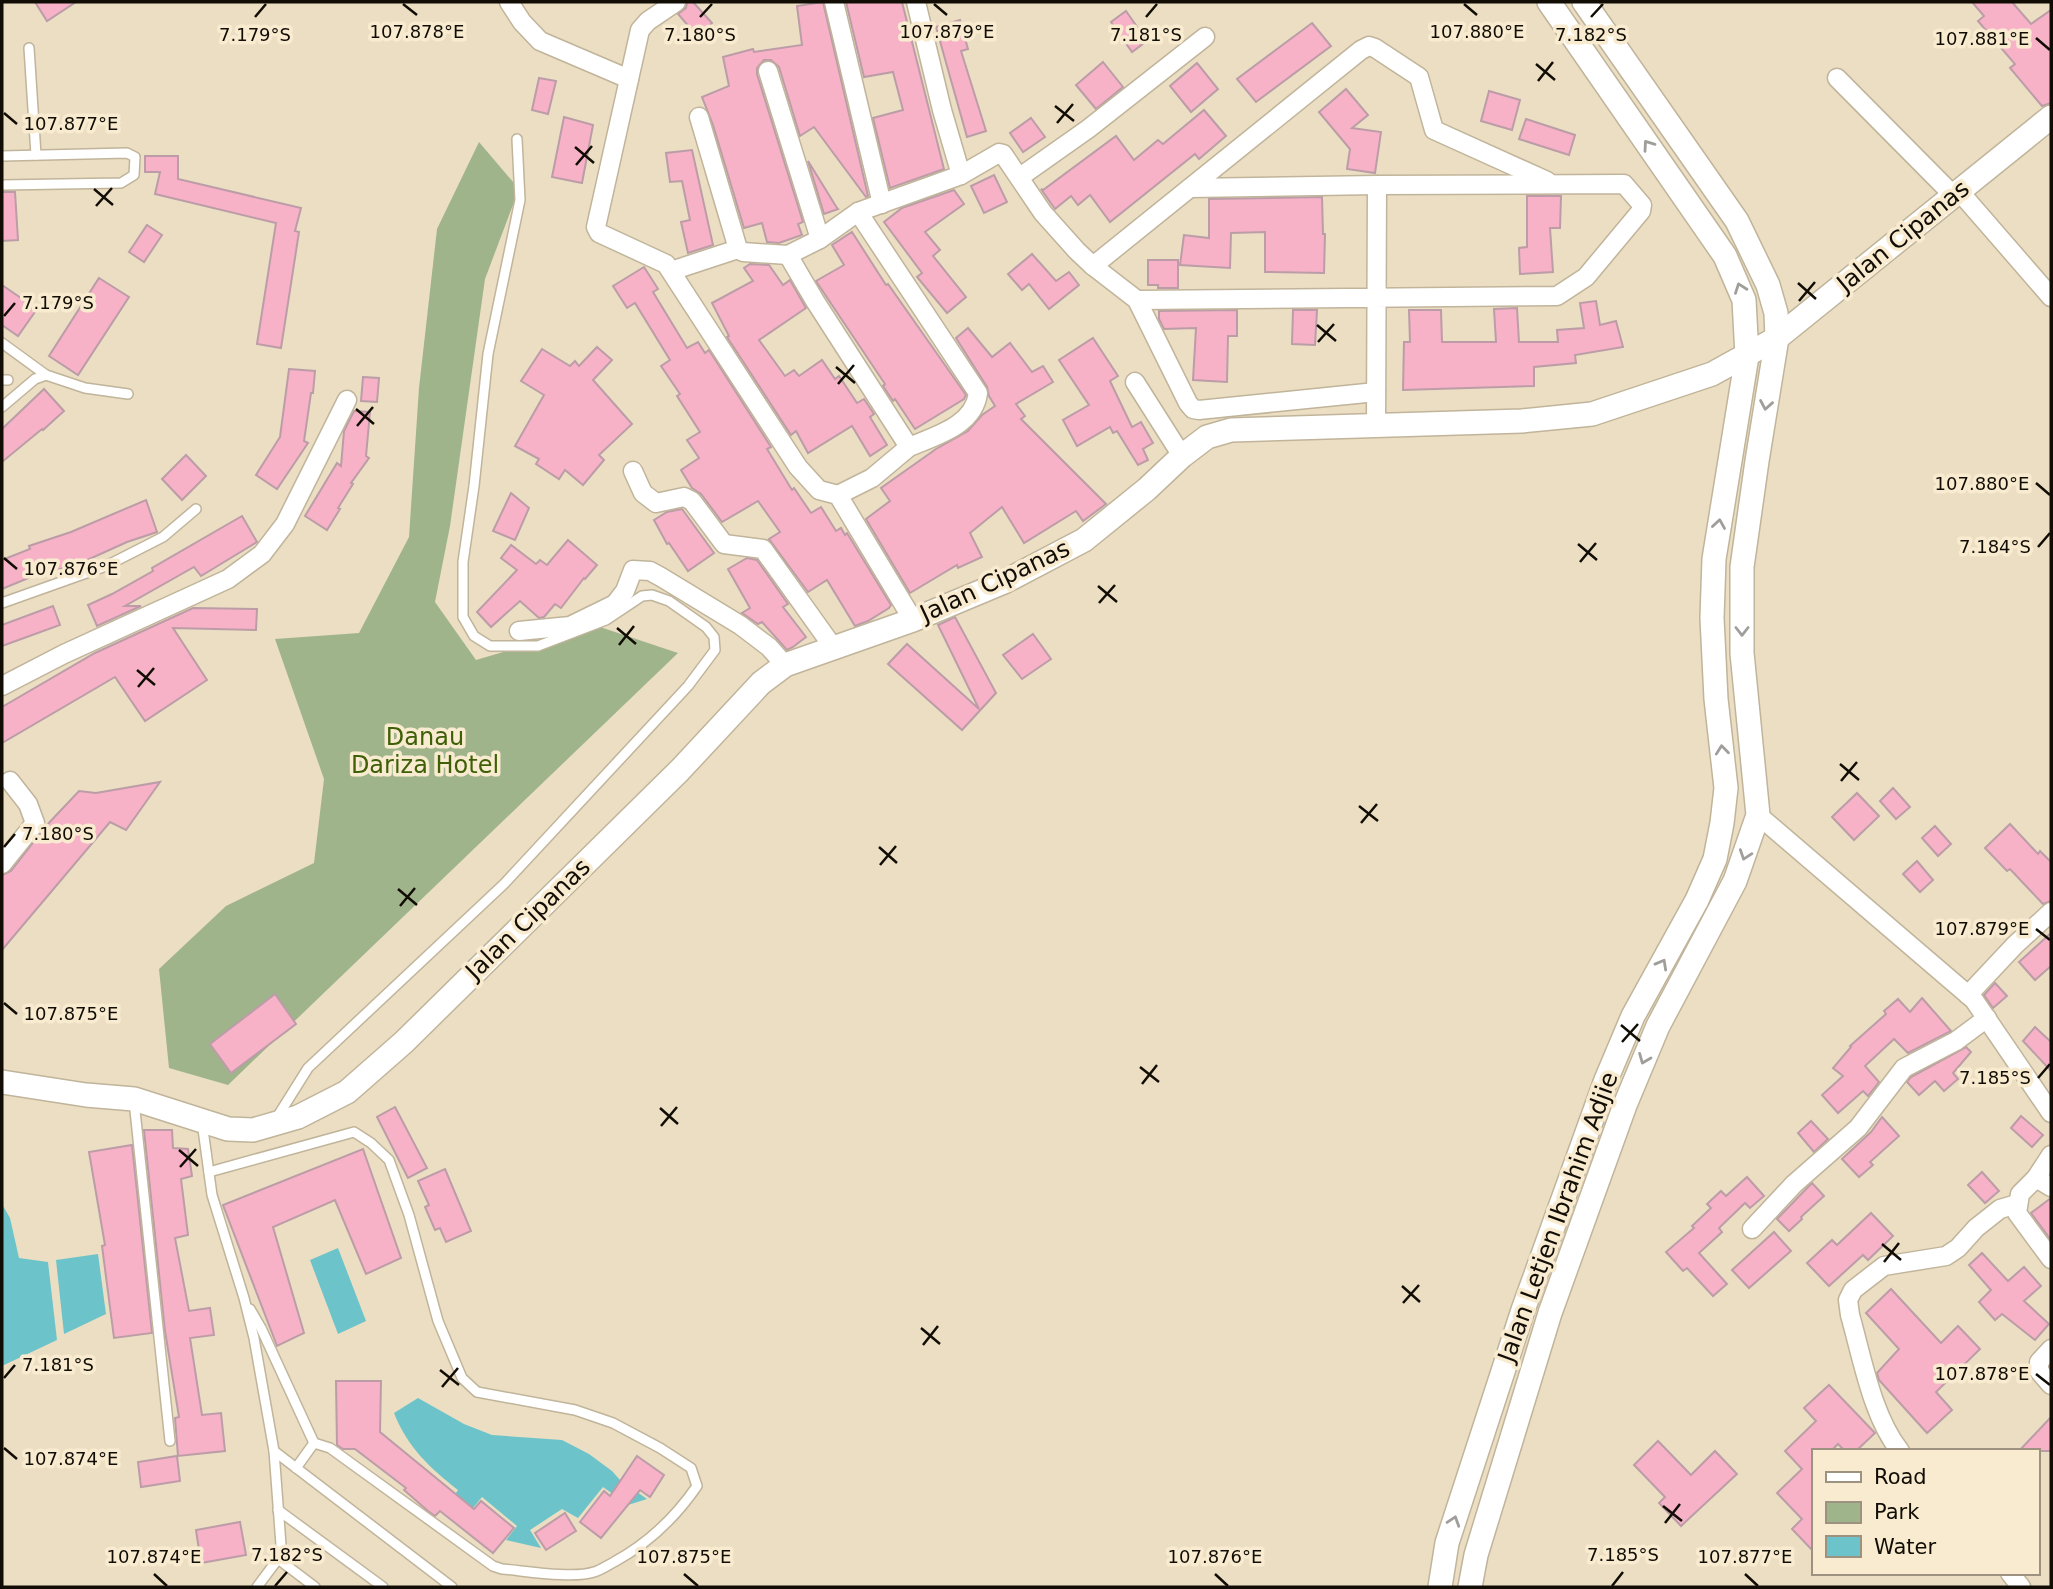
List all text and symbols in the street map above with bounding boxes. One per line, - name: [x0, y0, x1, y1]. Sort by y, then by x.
- text: 107.878°E: [370, 21, 464, 42]
- text: 107.879°E: [900, 21, 994, 42]
- text: 107.880°E: [1430, 21, 1524, 42]
- text: 7.179°S: [219, 24, 291, 45]
- text: 7.180°S: [664, 24, 736, 45]
- text: 7.181°S: [1110, 24, 1182, 45]
- text: 7.182°S: [1555, 24, 1627, 45]
- text: 107.881°E: [1935, 28, 2029, 49]
- text: 107.877°E: [24, 113, 118, 134]
- one-way arrow: [1644, 140, 1656, 153]
- street label: Jalan Cipanas: [1830, 174, 1975, 299]
- one-way arrow: [1734, 283, 1748, 295]
- text: 7.179°S: [22, 292, 94, 313]
- one-way arrow: [1759, 399, 1774, 411]
- text: 107.880°E: [1935, 473, 2029, 494]
- one-way arrow: [1712, 518, 1727, 530]
- street label: Jalan Cipanas: [914, 534, 1074, 629]
- text: 7.184°S: [1959, 536, 2031, 557]
- text: 107.876°E: [24, 558, 118, 579]
- one-way arrow: [1734, 626, 1750, 636]
- park label: Danau Dariza Hotel: [351, 723, 499, 779]
- one-way arrow: [1715, 745, 1730, 756]
- text: 7.180°S: [22, 823, 94, 844]
- one-way arrow: [1739, 848, 1753, 861]
- street label: Jalan Cipanas: [459, 853, 596, 987]
- text: 107.879°E: [1935, 918, 2029, 939]
- one-way arrow: [1653, 959, 1667, 971]
- text: 107.875°E: [24, 1003, 118, 1024]
- one-way arrow: [1639, 1052, 1653, 1064]
- text: 7.185°S: [1959, 1067, 2031, 1088]
- street label: Jalan Letjen Ibrahim Adjie: [1492, 1068, 1624, 1368]
- text: 7.181°S: [22, 1354, 94, 1375]
- text: 107.878°E: [1935, 1363, 2029, 1384]
- text: 107.874°E: [24, 1448, 118, 1469]
- legend: [1812, 1449, 2039, 1575]
- text: Road: [1874, 1465, 1927, 1489]
- text: Park: [1874, 1500, 1920, 1524]
- one-way arrow: [1446, 1515, 1460, 1527]
- text: Water: [1874, 1535, 1936, 1559]
- text: 7.182°S: [251, 1544, 323, 1565]
- text: 7.185°S: [1587, 1544, 1659, 1565]
- text: 107.874°E: [107, 1546, 201, 1567]
- text: 107.875°E: [637, 1546, 731, 1567]
- text: 107.876°E: [1168, 1546, 1262, 1567]
- text: 107.877°E: [1698, 1546, 1792, 1567]

